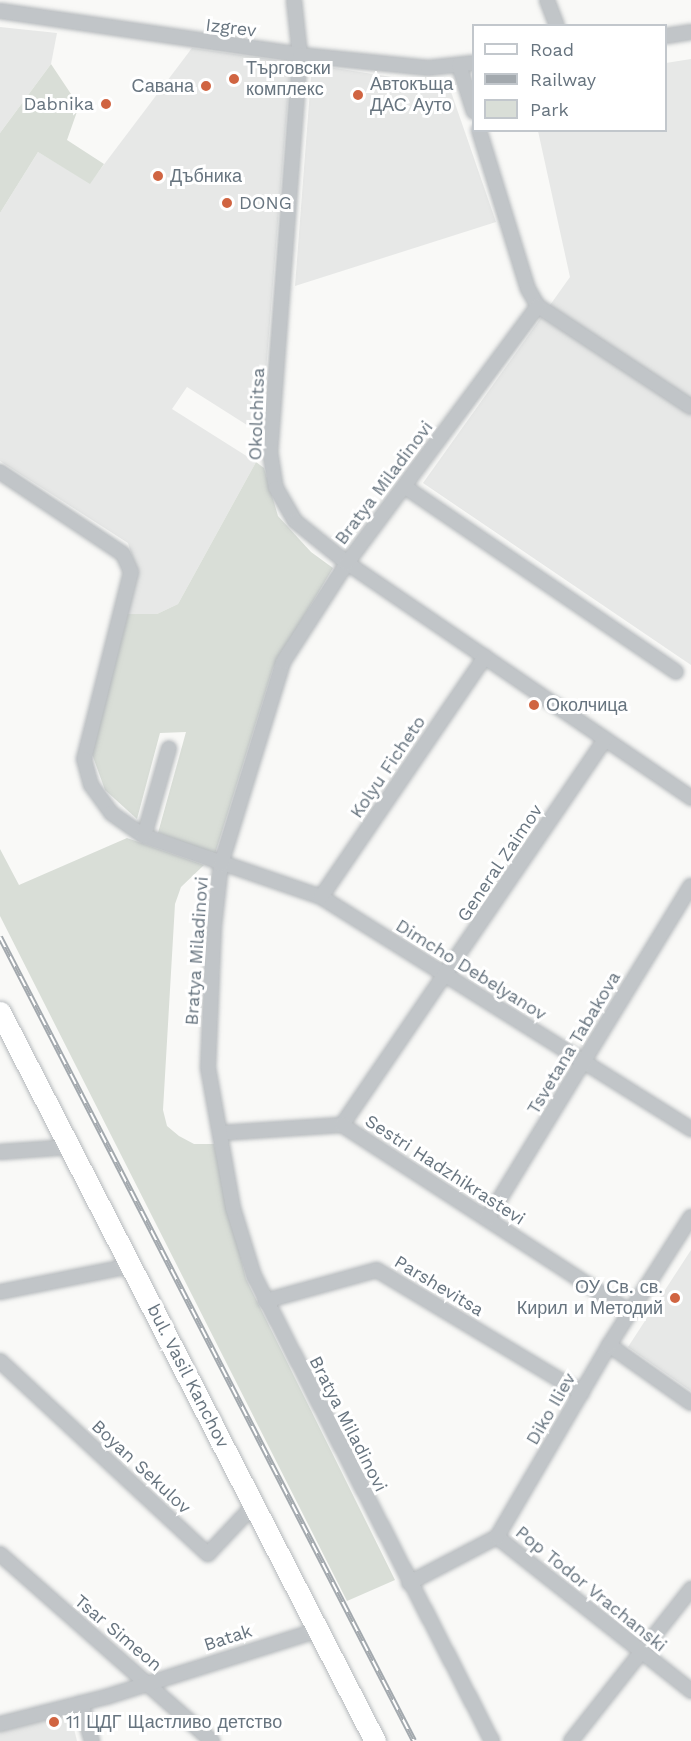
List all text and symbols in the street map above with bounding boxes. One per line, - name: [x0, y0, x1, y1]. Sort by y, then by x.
- street label: Izgrev: [204, 14, 258, 42]
- legend: [472, 24, 667, 132]
- text: Road: [530, 39, 574, 60]
- place label: Търговски комплекс: [246, 58, 331, 100]
- text: Railway: [530, 69, 596, 90]
- marker: Търговски комплекс: [227, 72, 241, 86]
- place label: Автокъща ДАС Ауто: [370, 74, 453, 116]
- place label: Савана: [131, 75, 194, 97]
- marker: Савана: [199, 79, 213, 93]
- marker: Автокъща ДАС Ауто: [351, 88, 365, 102]
- place label: Dabnika: [23, 93, 94, 115]
- marker: Dabnika: [99, 97, 113, 111]
- text: Park: [530, 99, 569, 120]
- place label: Дъбника: [170, 165, 242, 187]
- marker: Дъбника: [151, 169, 165, 183]
- place label: DONG: [239, 192, 292, 214]
- marker: DONG: [220, 196, 234, 210]
- street label: Okolchitsa: [245, 367, 269, 461]
- street label: Bratya Miladinovi: [330, 417, 438, 549]
- place label: Околчица: [546, 694, 628, 716]
- marker: Околчица: [527, 698, 541, 712]
- street label: Kolyu Ficheto: [346, 712, 430, 822]
- street label: General Zaimov: [453, 800, 547, 926]
- street label: Bratya Miladinovi: [181, 876, 213, 1026]
- street label: Dimcho Debelyanov: [392, 915, 550, 1025]
- street label: Tsvetana Tabakova: [523, 967, 625, 1119]
- street label: Sestri Hadzhikrastevi: [361, 1110, 529, 1230]
- street label: Parshevitsa: [390, 1251, 488, 1321]
- place label: ОУ Св. св. Кирил и Методий: [517, 1277, 663, 1320]
- marker: ОУ Св. св. Кирил и Методий: [668, 1291, 682, 1305]
- street label: bul. Vasil Kanchov: [142, 1300, 234, 1452]
- street label: Bratya Miladinovi: [304, 1352, 392, 1496]
- street label: Diko Iliev: [522, 1369, 580, 1449]
- street label: Boyan Sekulov: [87, 1416, 195, 1518]
- street label: Pop Todor Vrachanski: [511, 1521, 671, 1657]
- street label: Tsar Simeon: [70, 1590, 166, 1676]
- street label: Batak: [201, 1620, 255, 1656]
- place label: 11 ЦДГ Щастливо детство: [66, 1711, 282, 1733]
- marker: 11 ЦДГ Щастливо детство: [47, 1715, 61, 1729]

